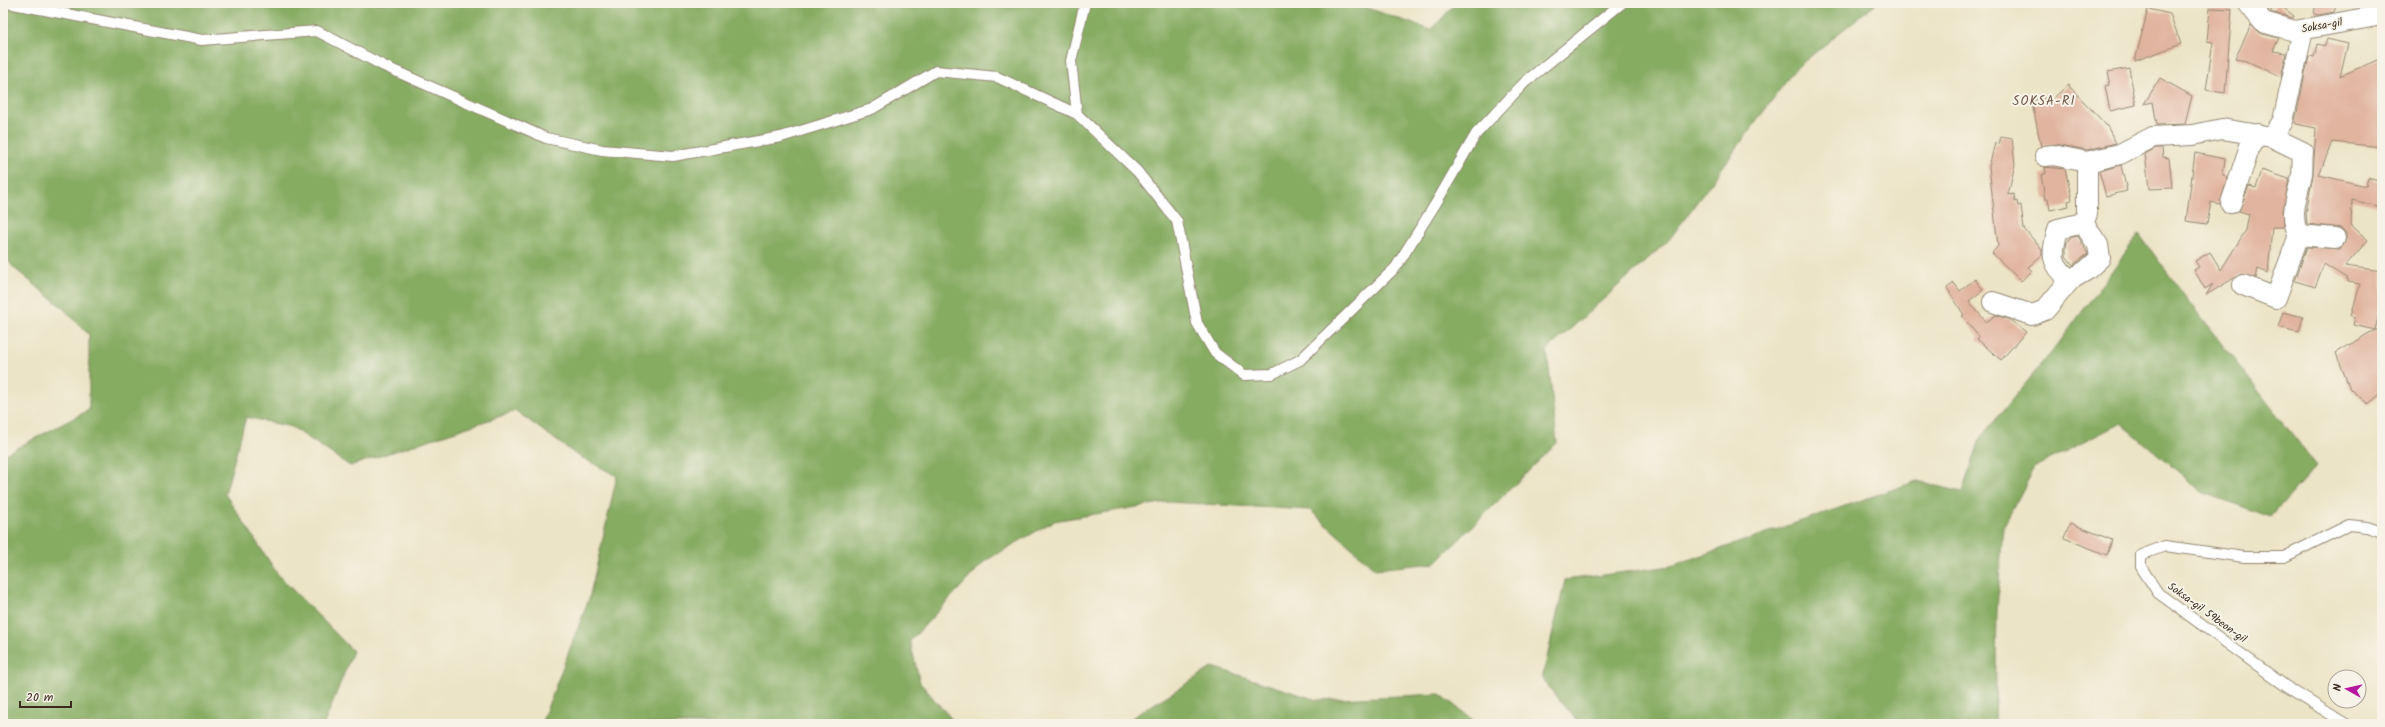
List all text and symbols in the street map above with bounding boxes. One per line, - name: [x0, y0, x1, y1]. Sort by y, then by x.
- street label: Soksa-gil: [2300, 13, 2344, 38]
- district label: SOKSA-RI: [2013, 91, 2075, 112]
- street label: Soksa-gil 59beon-gil: [2164, 578, 2251, 648]
- north arrow: [2327, 669, 2367, 709]
- scale bar: [20, 683, 71, 709]
- text: N: [2329, 683, 2347, 692]
- text: 20 m: [26, 688, 54, 707]

